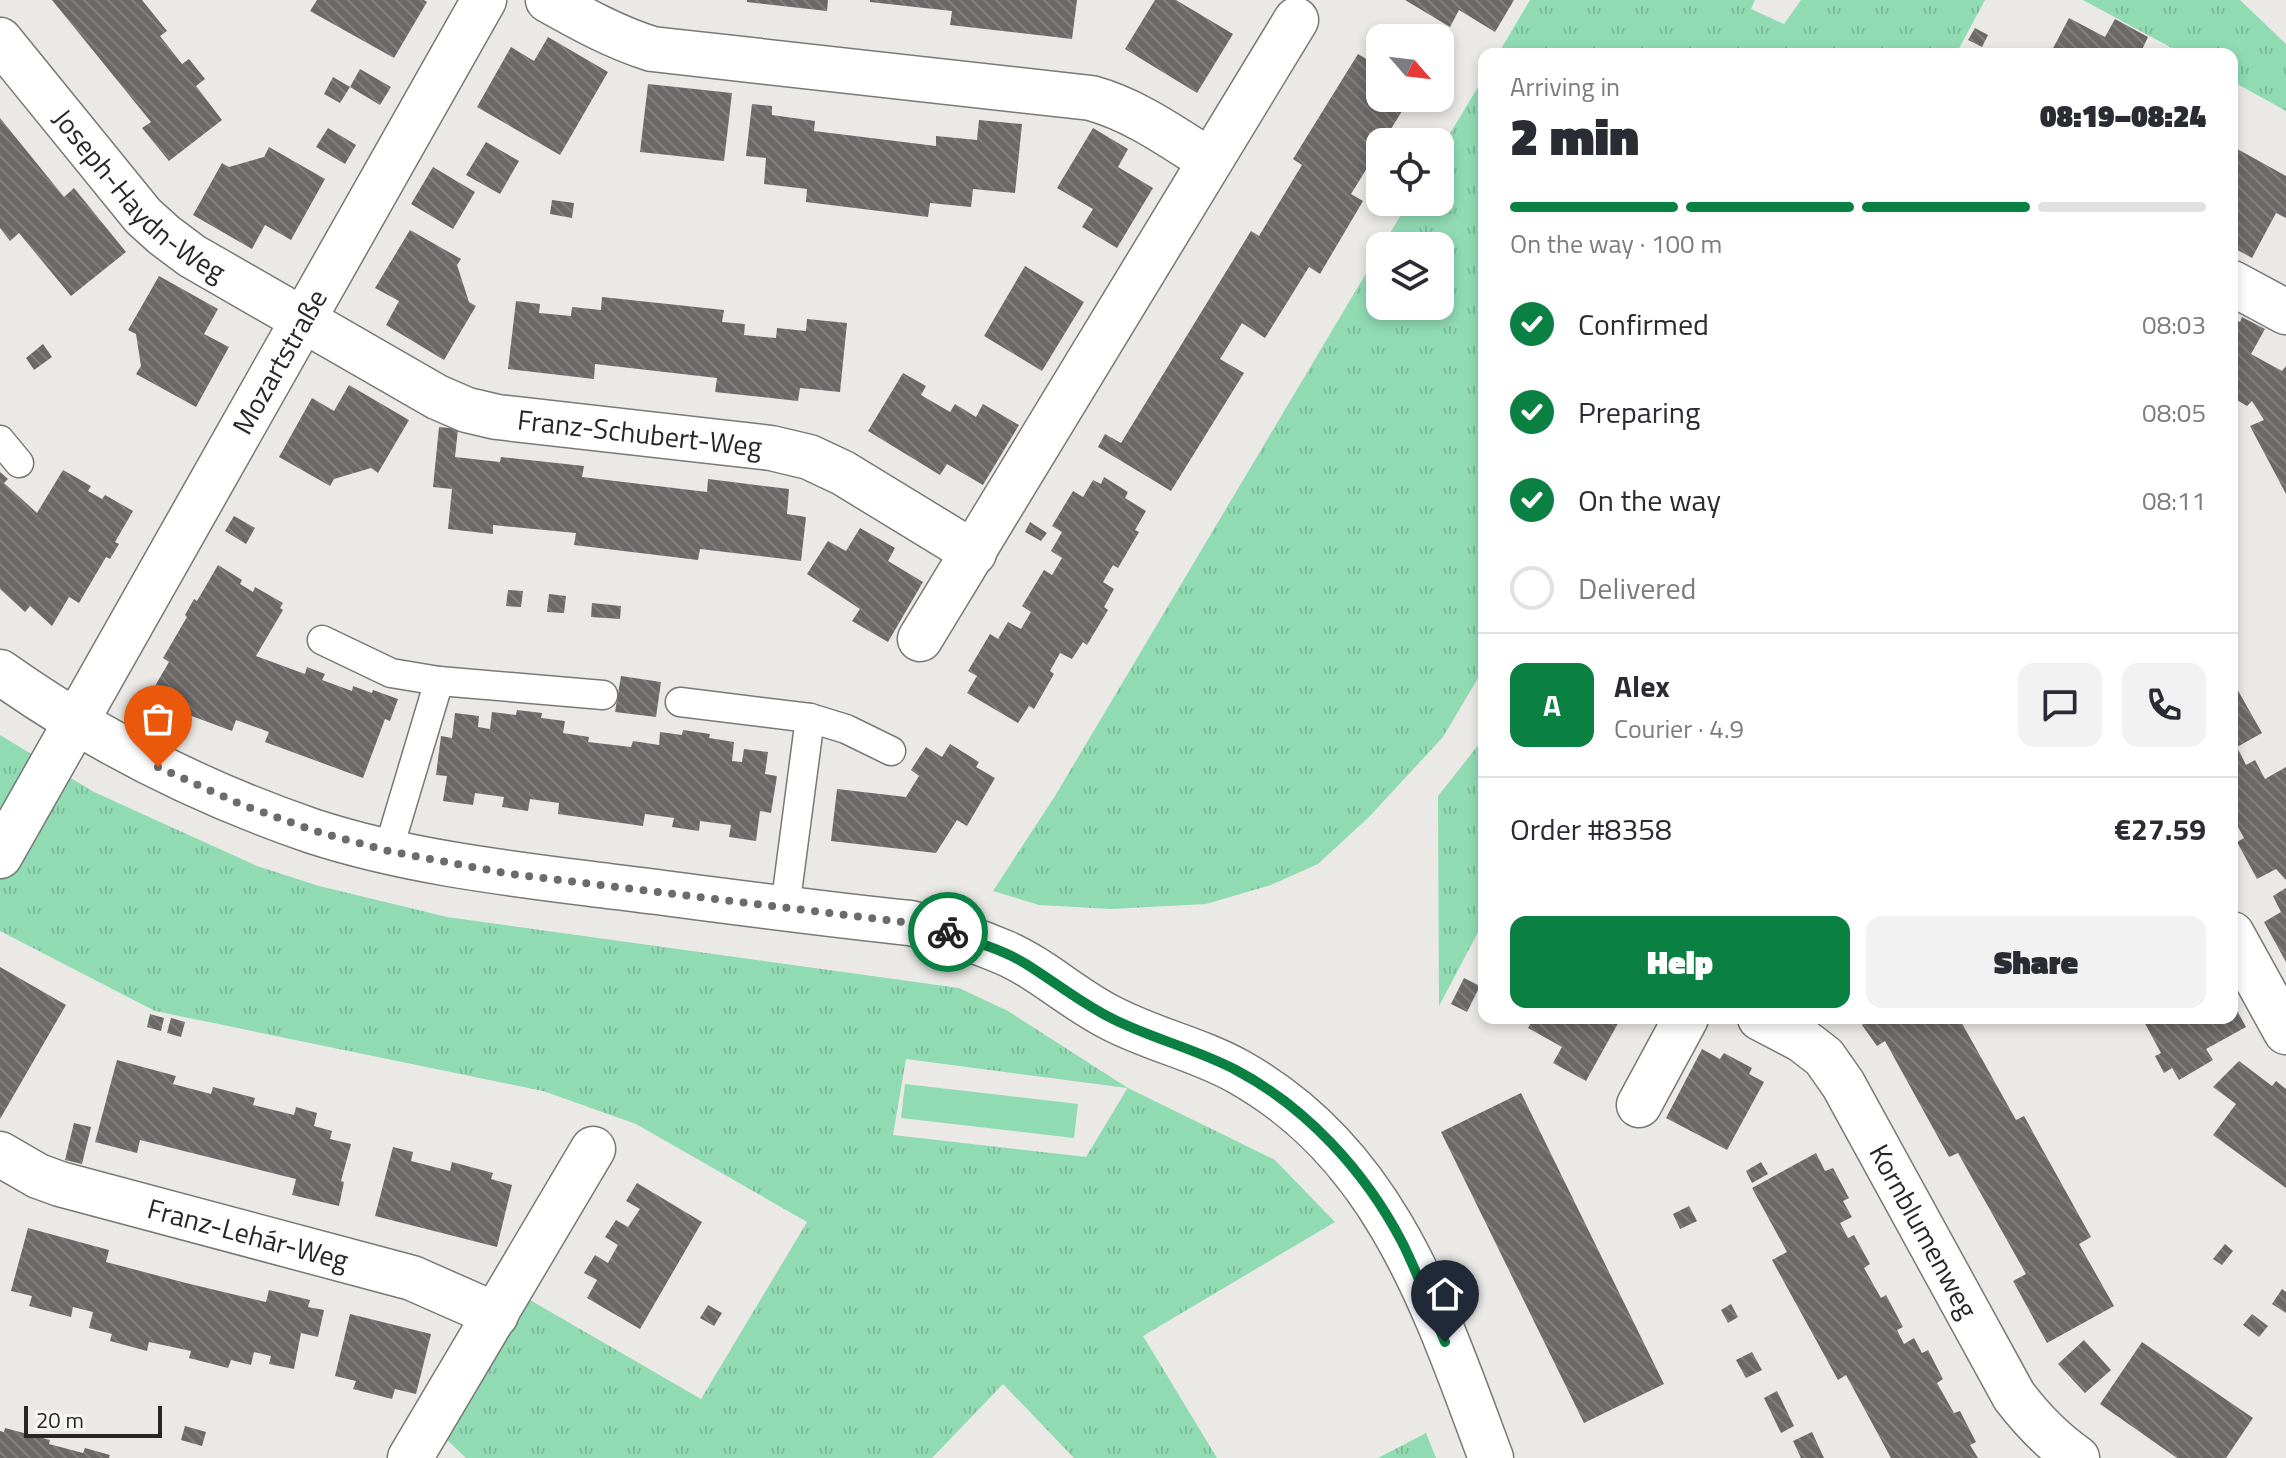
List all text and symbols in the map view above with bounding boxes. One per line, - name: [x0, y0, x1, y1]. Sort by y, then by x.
- north arrow: [1366, 24, 1454, 112]
- map controls: [1366, 24, 1454, 320]
- text: Arriving in: [1510, 67, 1620, 106]
- text: 08:19–08:24: [2040, 93, 2206, 139]
- text: 2 min: [1510, 96, 1639, 175]
- street label: Joseph-Haydn-Weg: [43, 99, 234, 292]
- button: locate: [1366, 128, 1454, 216]
- text: On the way · 100 m: [1510, 224, 1722, 263]
- button: layers: [1366, 232, 1454, 320]
- street label: Mozartstraße: [221, 281, 338, 442]
- text: Confirmed: [1578, 301, 1709, 347]
- icon: check: [1510, 302, 1554, 346]
- text: 08:03: [2142, 305, 2206, 344]
- text: Preparing: [1578, 389, 1700, 435]
- icon: check: [1510, 390, 1554, 434]
- text: 08:05: [2142, 393, 2206, 432]
- street label: Franz-Schubert-Weg: [515, 397, 764, 468]
- text: On the way: [1578, 477, 1721, 523]
- icon: check: [1510, 478, 1554, 522]
- text: 08:11: [2142, 481, 2206, 520]
- text: Delivered: [1578, 565, 1696, 611]
- text: Alex: [1614, 663, 1670, 709]
- button: chat: [2018, 663, 2102, 747]
- button: phone: [2122, 663, 2206, 747]
- text: A: [1543, 682, 1561, 728]
- pin: [124, 685, 192, 767]
- icon: bag: [136, 697, 180, 741]
- text: Courier · 4.9: [1614, 709, 1744, 748]
- text: Order #8358: [1510, 806, 1672, 852]
- text: €27.59: [2114, 806, 2206, 852]
- courier: [908, 892, 988, 972]
- icon: bike: [926, 910, 970, 954]
- button: Help: [1510, 916, 1850, 1008]
- button: Share: [1866, 916, 2206, 1008]
- street label: Kornblumenweg: [1859, 1136, 1989, 1326]
- street label: Franz-Lehár-Weg: [143, 1186, 354, 1281]
- pin: [1411, 1260, 1479, 1342]
- icon: home: [1423, 1272, 1467, 1316]
- scale bar: [24, 1402, 162, 1438]
- text: 20 m: [36, 1403, 84, 1437]

